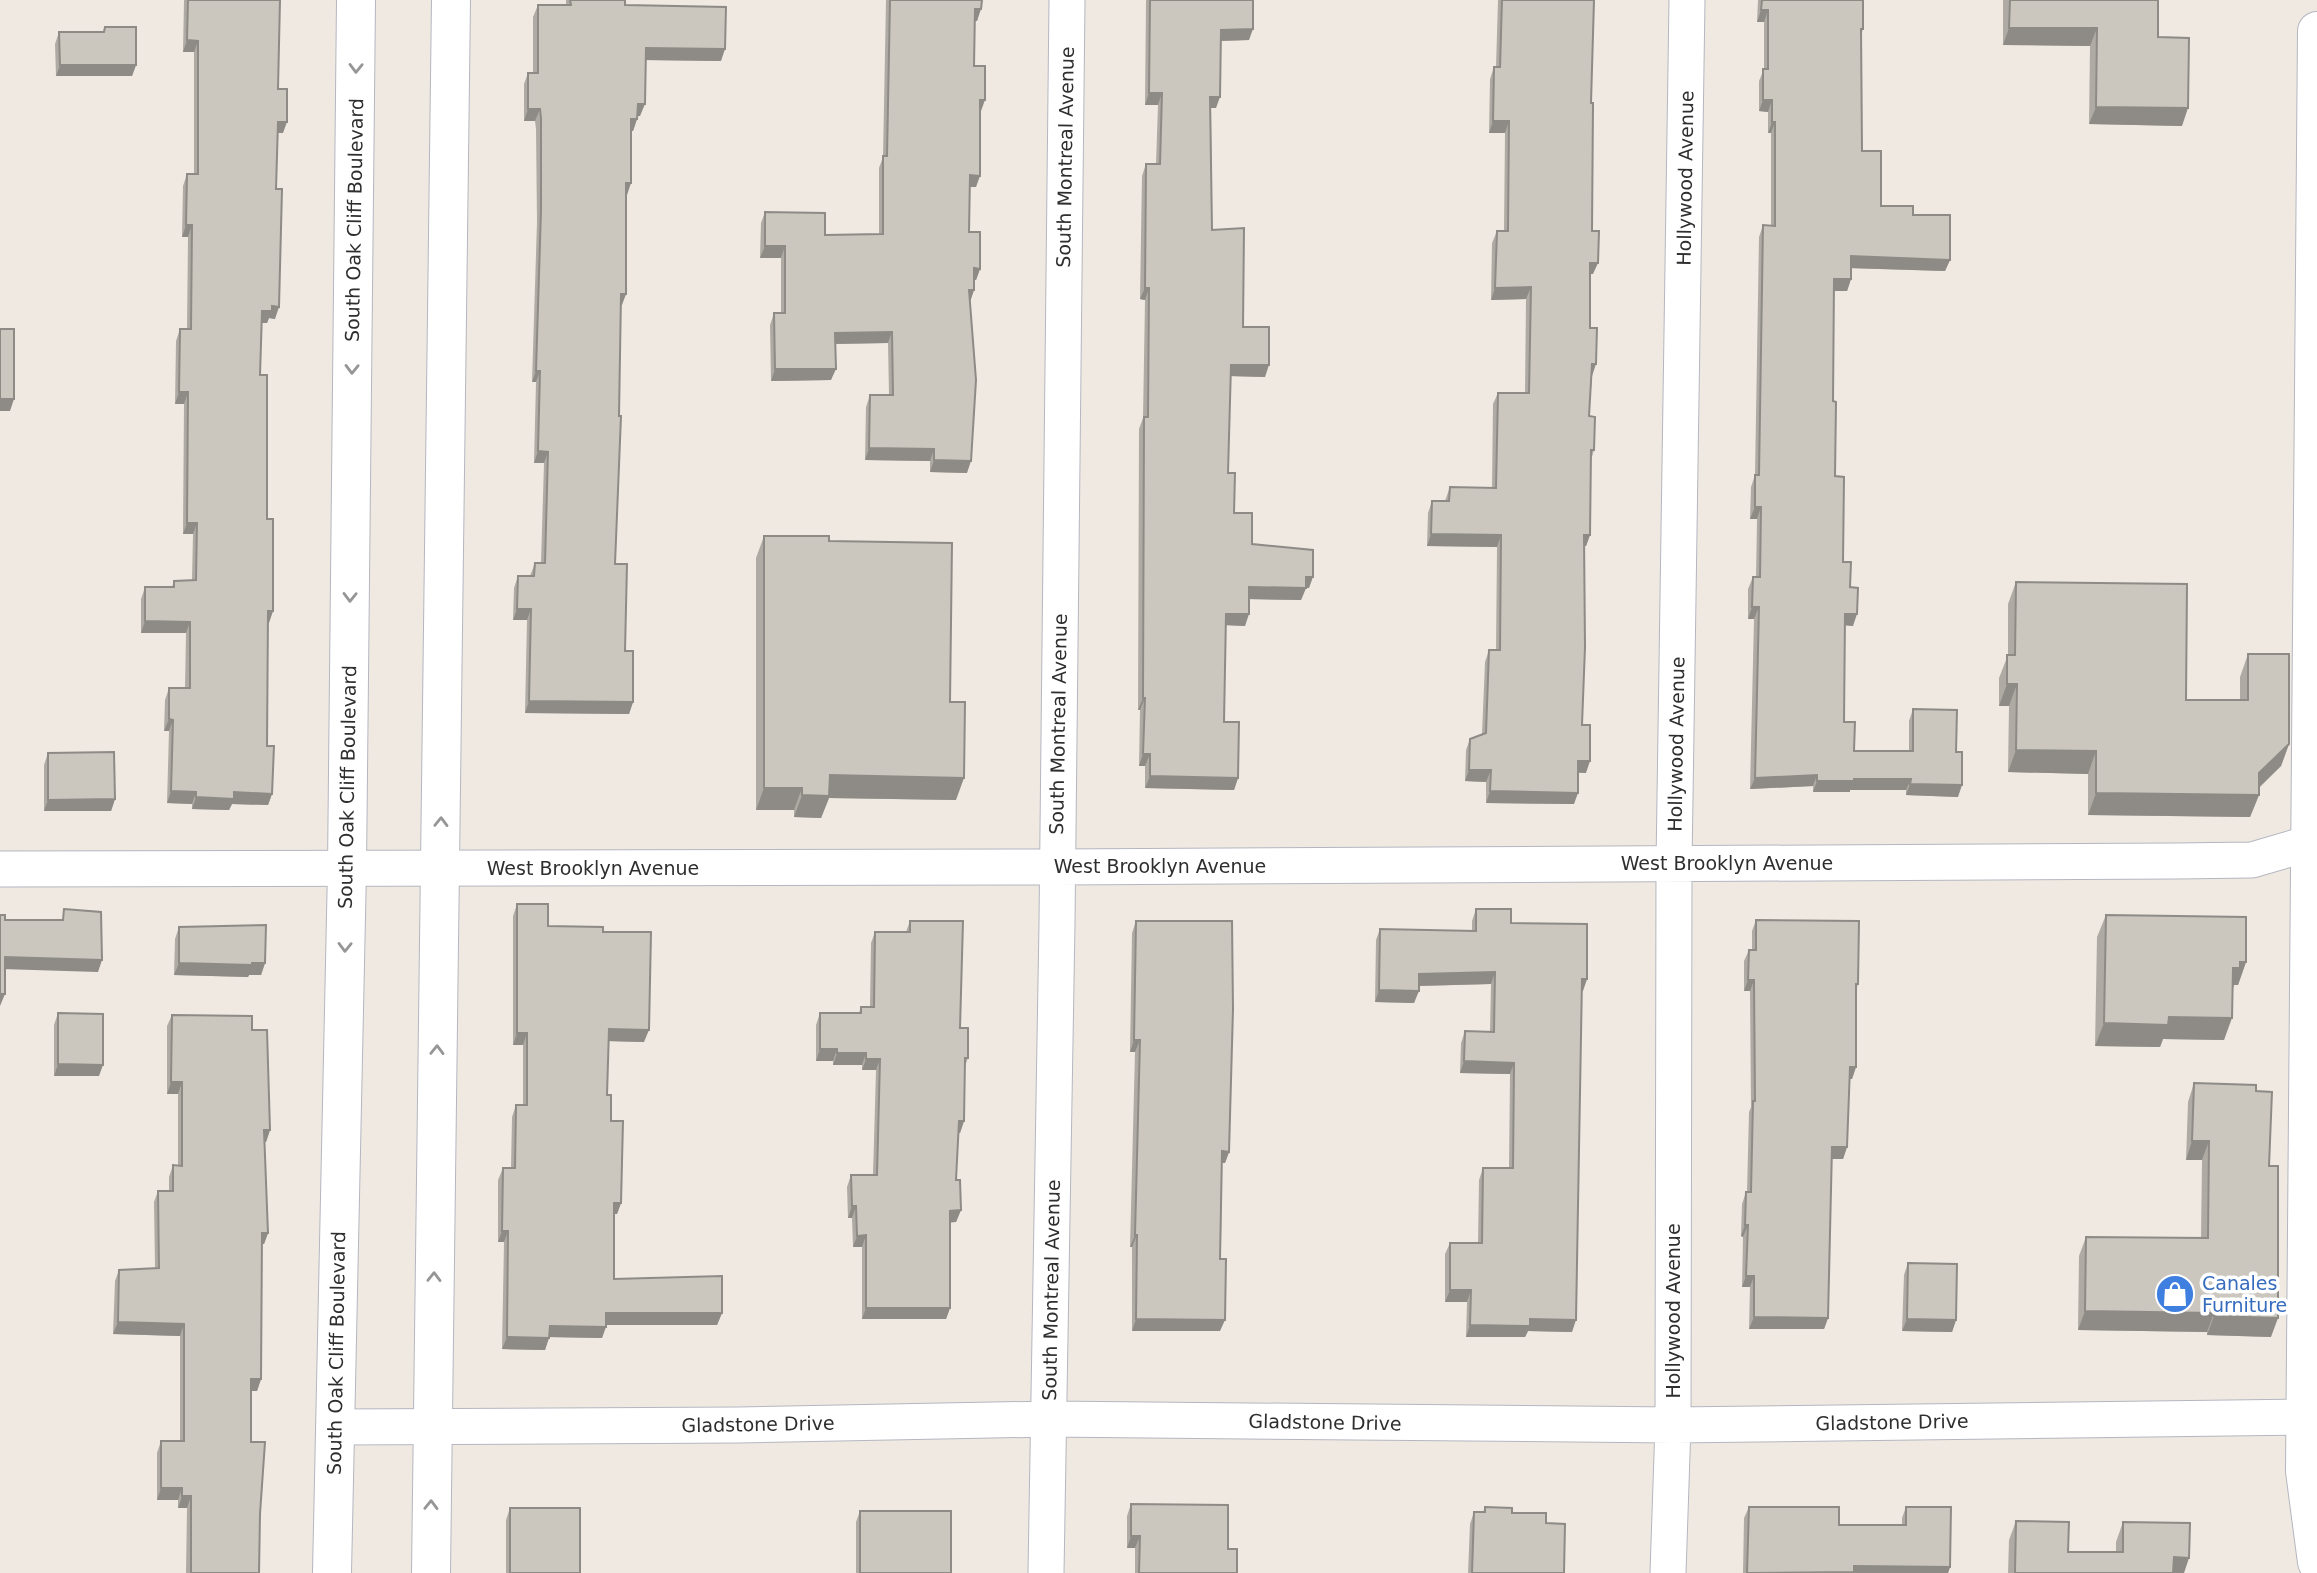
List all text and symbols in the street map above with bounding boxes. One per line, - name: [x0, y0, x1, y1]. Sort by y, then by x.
- street label: South Montreal Avenue: [1052, 46, 1078, 268]
- one-way arrow: [348, 63, 363, 74]
- street label: Hollywood Avenue: [1672, 90, 1698, 266]
- street label: South Oak Cliff Boulevard: [341, 98, 367, 342]
- one-way arrow: [344, 364, 360, 375]
- one-way arrow: [342, 592, 358, 602]
- street label: South Montreal Avenue: [1045, 613, 1071, 835]
- street label: Hollywood Avenue: [1663, 656, 1689, 832]
- street label: South Oak Cliff Boulevard: [334, 665, 360, 909]
- one-way arrow: [433, 817, 449, 827]
- street label: West Brooklyn Avenue: [1621, 852, 1833, 874]
- street label: West Brooklyn Avenue: [1054, 855, 1266, 877]
- street label: West Brooklyn Avenue: [487, 857, 699, 879]
- one-way arrow: [337, 942, 353, 952]
- one-way arrow: [430, 1044, 445, 1055]
- street label: South Montreal Avenue: [1038, 1179, 1064, 1401]
- street label: Hollywood Avenue: [1662, 1223, 1684, 1399]
- street label: South Oak Cliff Boulevard: [323, 1231, 349, 1475]
- one-way arrow: [426, 1272, 442, 1282]
- place label: Canales Furniture: [2202, 1272, 2287, 1316]
- shop icon: Canales Furniture: [2154, 1273, 2196, 1315]
- street label: Gladstone Drive: [1248, 1410, 1402, 1434]
- street label: Gladstone Drive: [1815, 1410, 1969, 1434]
- street label: Gladstone Drive: [681, 1412, 835, 1436]
- one-way arrow: [423, 1499, 439, 1510]

